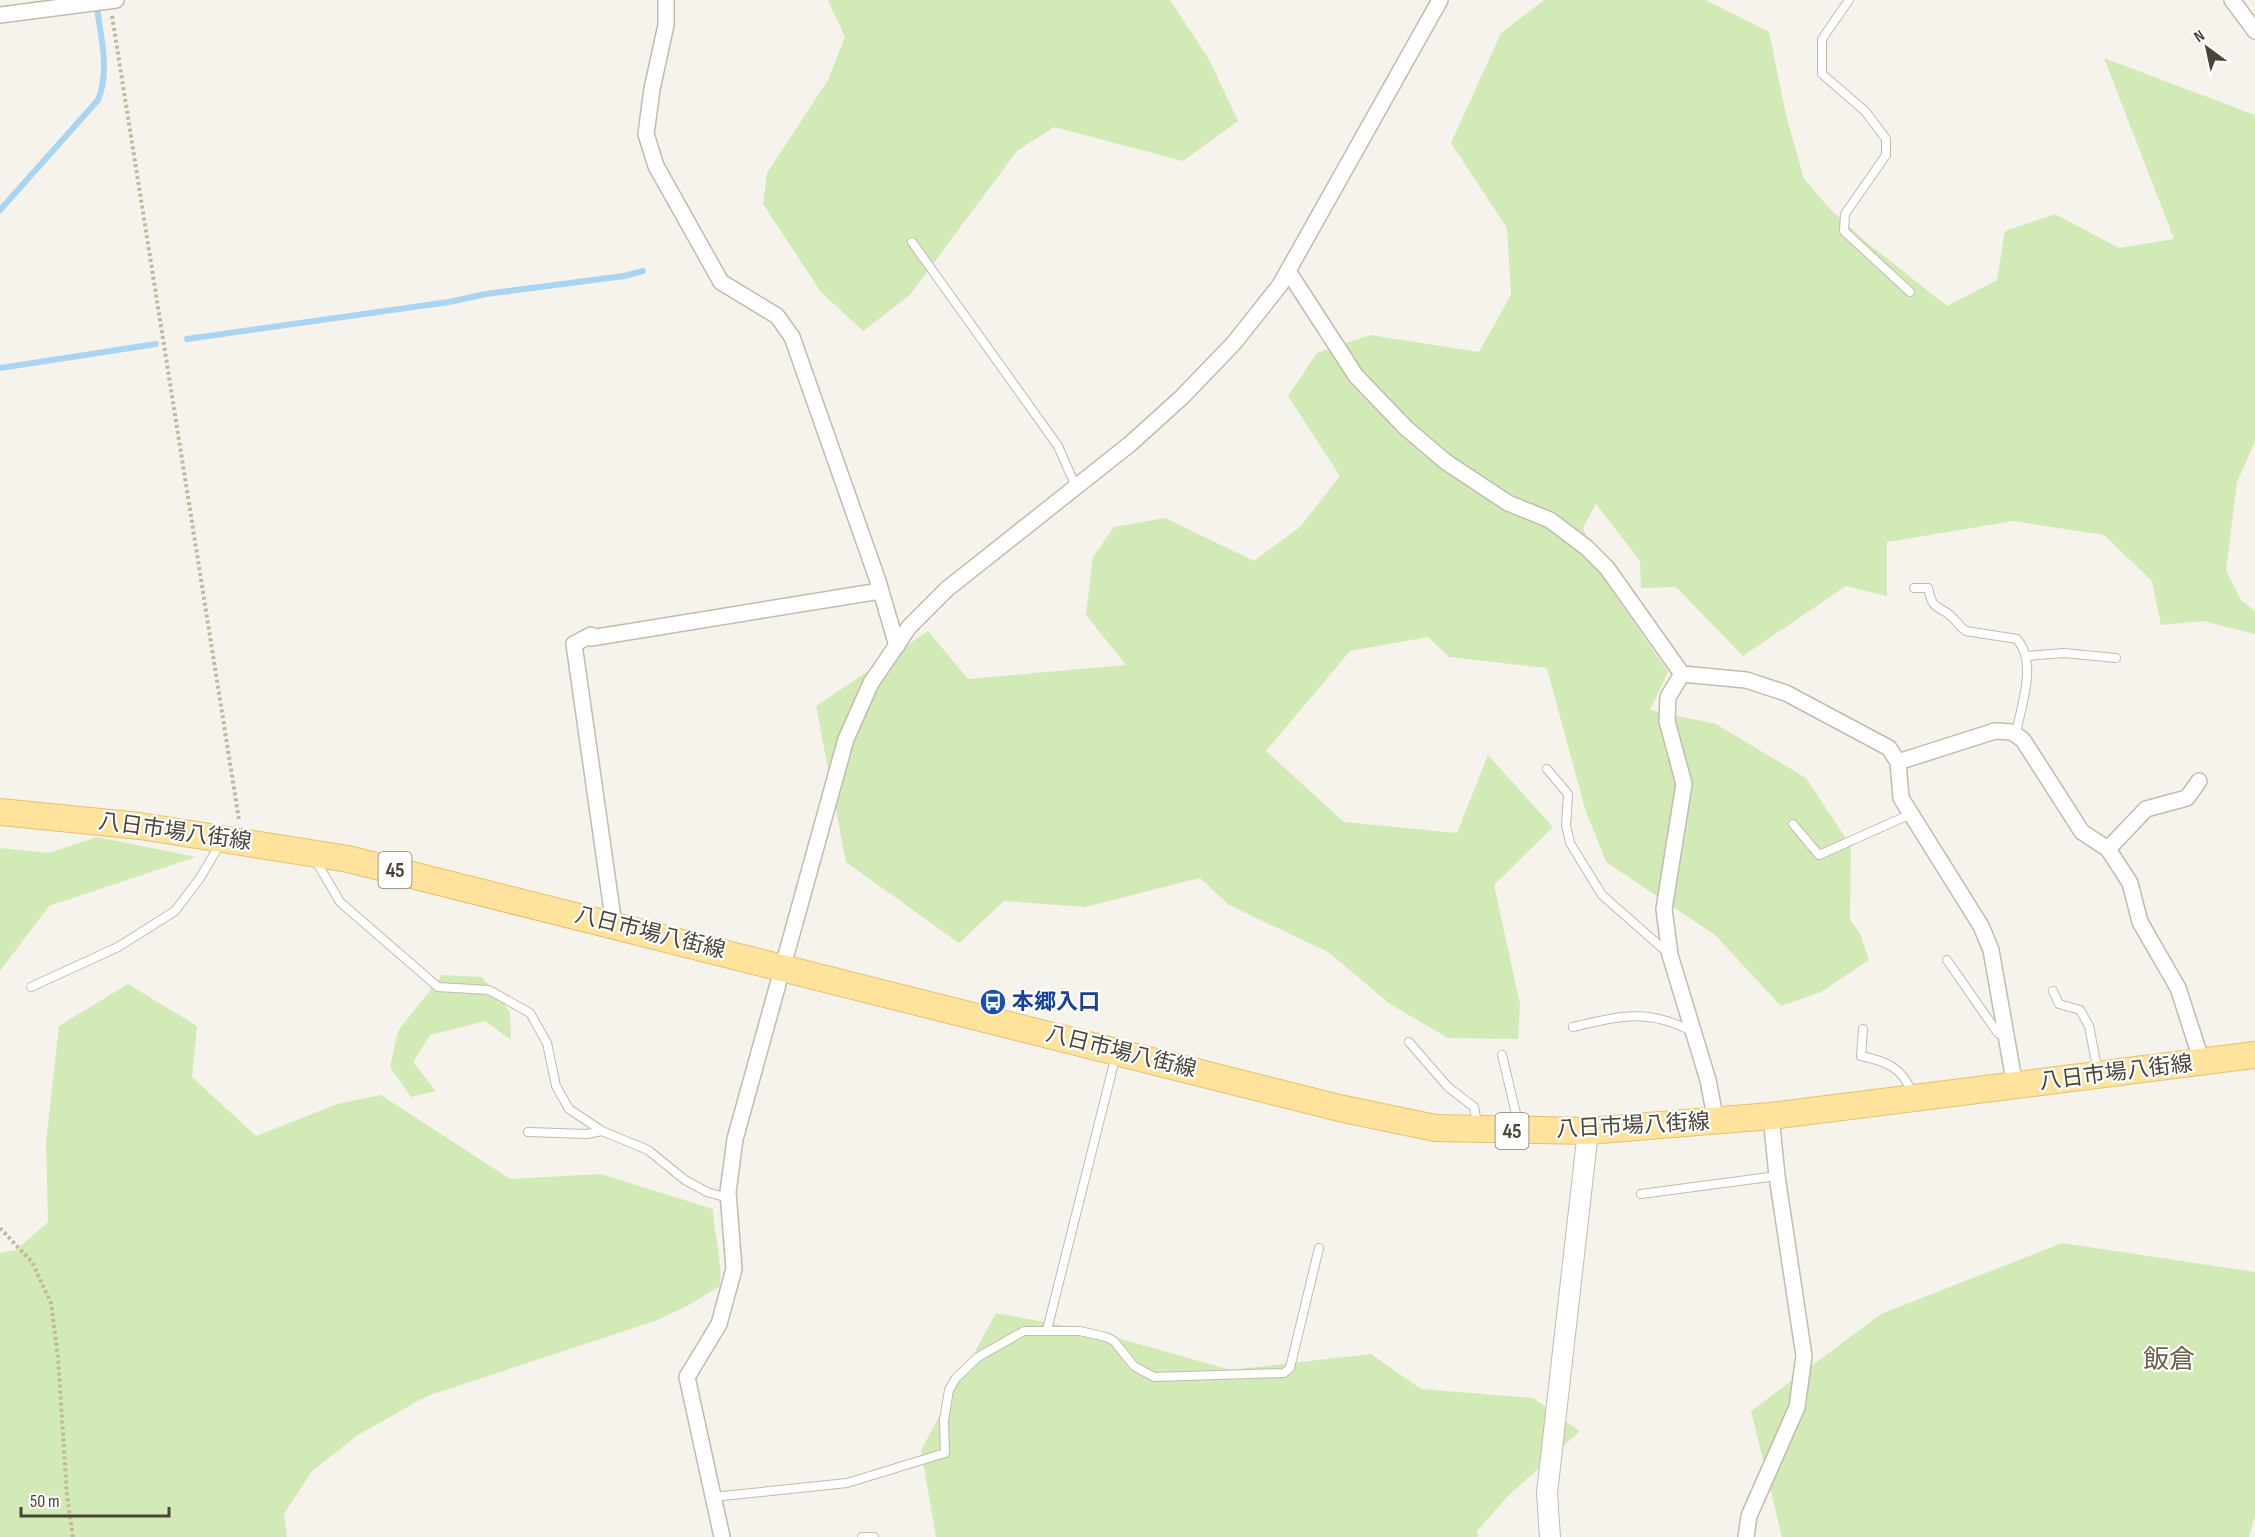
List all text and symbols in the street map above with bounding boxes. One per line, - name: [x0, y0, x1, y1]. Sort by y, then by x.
- north arrow: [2177, 18, 2237, 78]
- text: N: [2191, 26, 2208, 47]
- street label: 八日市場八街線: [97, 808, 253, 856]
- road number: 45: [378, 852, 412, 888]
- street label: 八日市場八街線: [572, 901, 728, 965]
- bus stop icon: 本郷入口: [978, 987, 1008, 1017]
- place label: 本郷入口: [1012, 989, 1100, 1016]
- street label: 八日市場八街線: [1043, 1020, 1199, 1084]
- street label: 八日市場八街線: [2038, 1050, 2194, 1096]
- street label: 八日市場八街線: [1555, 1108, 1711, 1144]
- road number: 45: [1496, 1113, 1528, 1149]
- district label: 飯倉: [2143, 1345, 2195, 1376]
- scale bar: [21, 1480, 170, 1518]
- text: 50 m: [30, 1491, 60, 1512]

